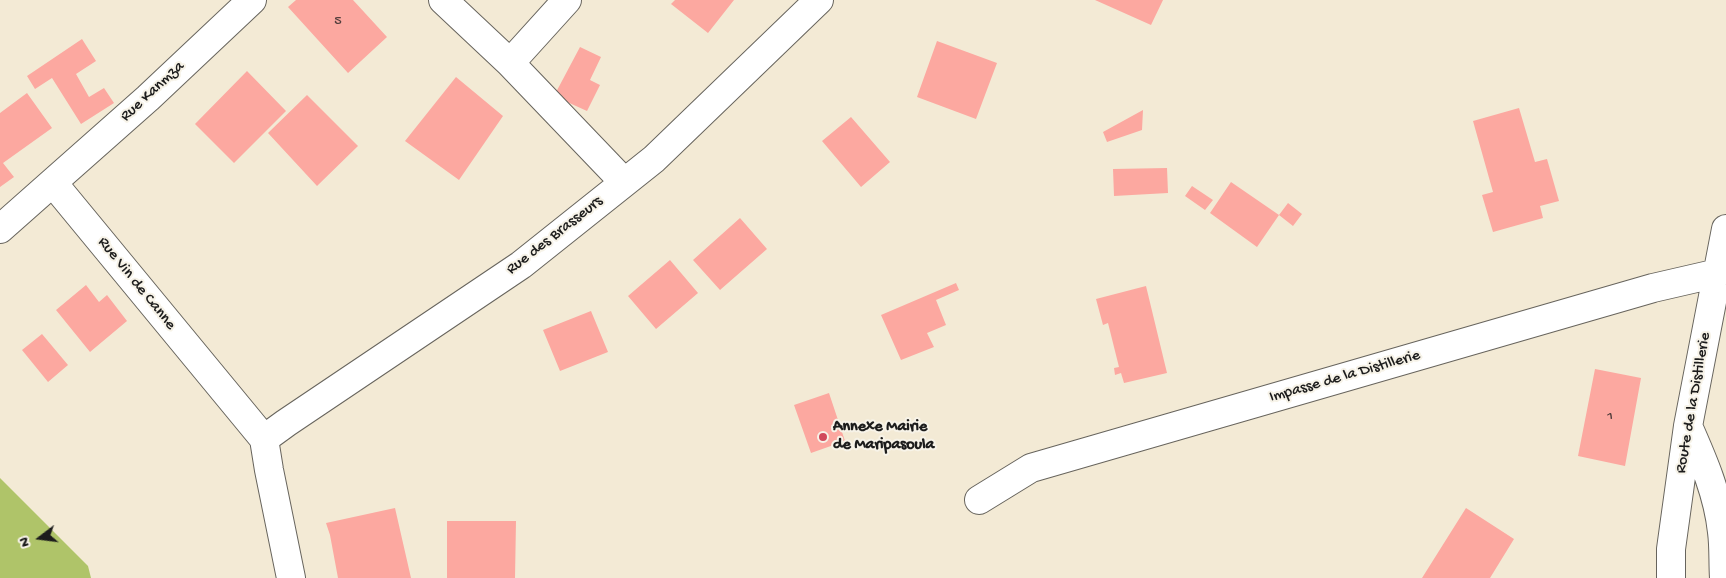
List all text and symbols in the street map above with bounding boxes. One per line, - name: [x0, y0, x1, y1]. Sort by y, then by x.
- house number: 5: [334, 14, 342, 30]
- street label: Rue Kanmza: [117, 58, 189, 126]
- street label: Rue des Brasseurs: [503, 192, 607, 280]
- street label: Rue Vin de Canne: [93, 234, 179, 334]
- street label: Route de la Distillerie: [1672, 331, 1716, 475]
- street label: Impasse de la Distillerie: [1267, 346, 1423, 408]
- house number: 1: [1607, 409, 1613, 425]
- place label: Annexe Mairie de Maripasoula: [833, 418, 934, 456]
- marker: Annexe Mairie de Maripasoula: [817, 431, 829, 443]
- north arrow: [15, 513, 65, 563]
- text: N: [16, 535, 34, 549]

